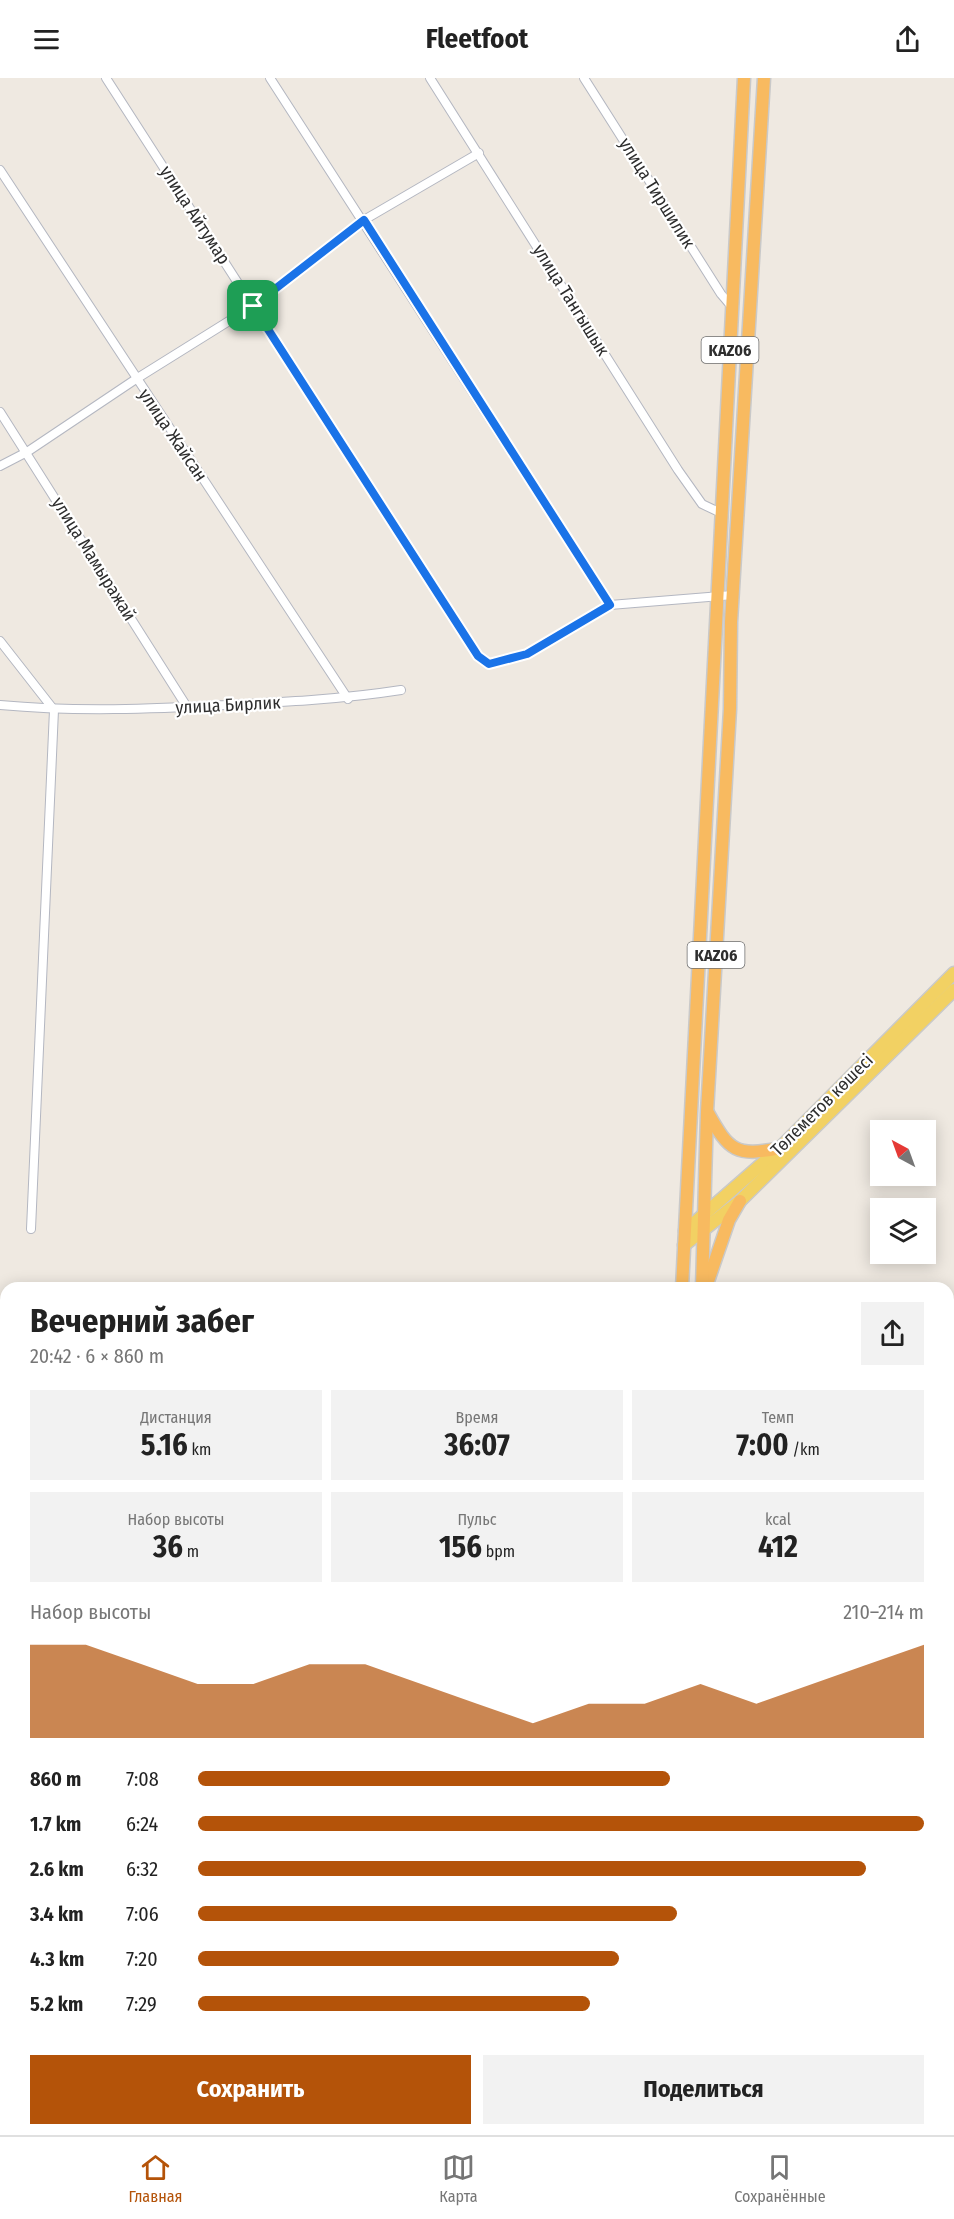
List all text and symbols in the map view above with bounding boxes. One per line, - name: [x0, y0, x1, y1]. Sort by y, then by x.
- icon: menu: [30, 23, 63, 56]
- text: Fleetfoot: [426, 23, 528, 55]
- icon: share: [891, 23, 924, 56]
- street label: улица Тиршилик: [614, 134, 700, 253]
- street label: улица Айтумар: [155, 162, 235, 268]
- street label: улица Тангышык: [528, 240, 614, 360]
- pin: [227, 280, 278, 331]
- icon: arrive: [236, 289, 269, 322]
- road number: KАZ06: [702, 337, 758, 363]
- street label: улица Жайсан: [134, 385, 212, 485]
- street label: улица Мамыражай: [47, 493, 141, 625]
- street label: улица Бирлик: [175, 691, 282, 719]
- road number: KАZ06: [688, 942, 744, 968]
- street label: Төлеметов көшесі: [766, 1049, 878, 1161]
- north arrow: [870, 1120, 936, 1186]
- map controls: [870, 1120, 936, 1264]
- button: layers: [870, 1198, 936, 1264]
- text: Вечерний забег: [30, 1301, 254, 1341]
- button: share: [861, 1302, 924, 1365]
- text: 20:42 · 6 × 860 m: [30, 1344, 164, 1368]
- text: Дистанция: [140, 1408, 212, 1427]
- text: Время: [456, 1408, 498, 1427]
- text: Темп: [762, 1408, 794, 1427]
- text: 5.16: [141, 1427, 188, 1463]
- text: 36:07: [444, 1427, 510, 1463]
- text: 7:00: [736, 1427, 789, 1463]
- text: km: [188, 1440, 211, 1459]
- text: /km: [789, 1440, 820, 1459]
- text: Набор высоты: [128, 1510, 224, 1529]
- text: Пульс: [457, 1510, 497, 1529]
- text: kcal: [765, 1510, 791, 1529]
- text: 36: [153, 1529, 183, 1565]
- text: 156: [439, 1529, 482, 1565]
- text: 412: [758, 1529, 798, 1565]
- text: m: [183, 1542, 199, 1561]
- text: bpm: [482, 1542, 515, 1561]
- text: Набор высоты: [30, 1600, 151, 1624]
- text: 210–214 m: [843, 1600, 924, 1624]
- text: 860 m: [30, 1767, 81, 1791]
- text: 7:08: [126, 1767, 159, 1791]
- text: 1.7 km: [30, 1812, 81, 1836]
- text: 6:24: [126, 1812, 158, 1836]
- text: 2.6 km: [30, 1857, 84, 1881]
- text: 6:32: [126, 1857, 158, 1881]
- text: 3.4 km: [30, 1902, 83, 1926]
- text: 7:06: [126, 1902, 159, 1926]
- text: 4.3 km: [30, 1947, 84, 1971]
- text: 7:20: [126, 1947, 158, 1971]
- text: 5.2 km: [30, 1992, 83, 2016]
- text: 7:29: [126, 1992, 157, 2016]
- button: Сохранить: [30, 2055, 471, 2124]
- button: Поделиться: [483, 2055, 924, 2124]
- tab: Главная: [128, 2151, 183, 2206]
- tab: Карта: [439, 2151, 478, 2206]
- tab: Сохранённые: [734, 2151, 826, 2206]

